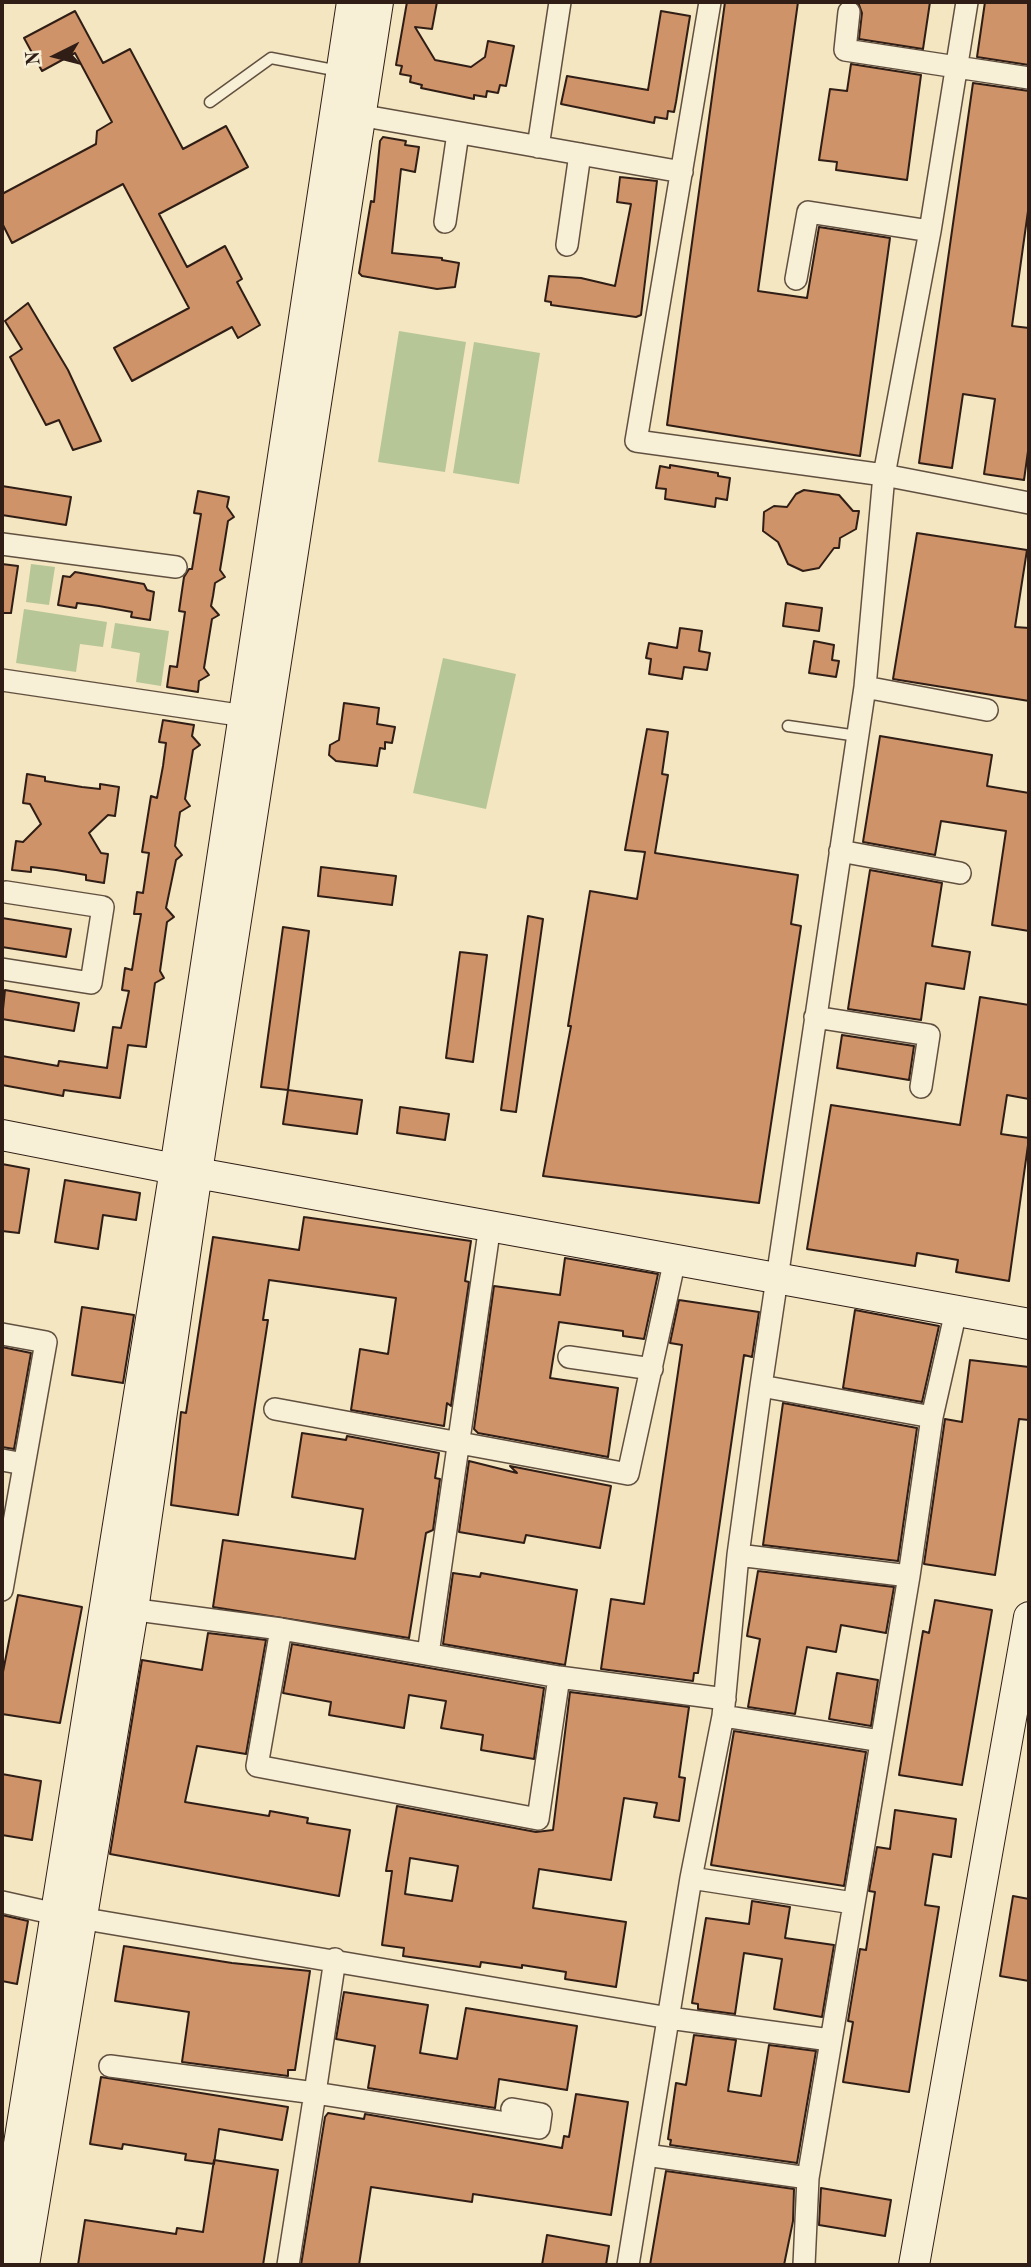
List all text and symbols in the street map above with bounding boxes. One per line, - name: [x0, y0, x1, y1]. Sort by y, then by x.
- north arrow: [21, 21, 91, 91]
- text: N: [24, 50, 45, 66]

